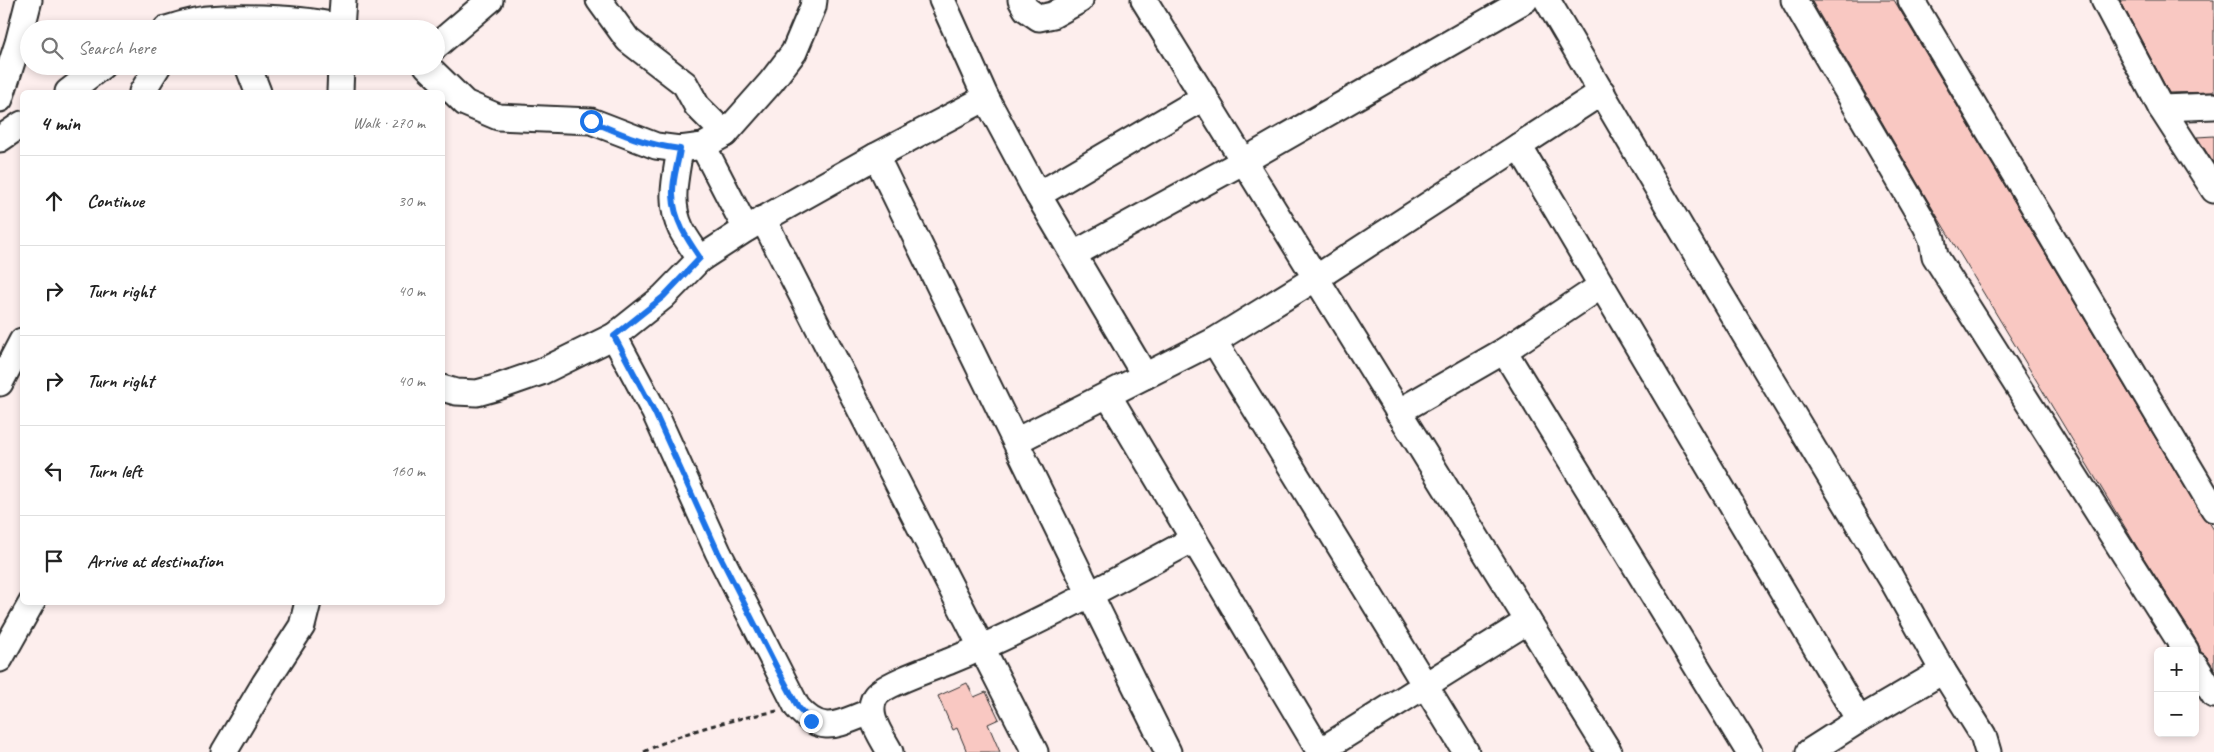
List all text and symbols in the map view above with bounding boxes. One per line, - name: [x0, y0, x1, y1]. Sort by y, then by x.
- search box: [20, 20, 445, 75]
- icon: search: [38, 34, 66, 62]
- text: Search here: [78, 36, 155, 60]
- text: 4 min: [40, 110, 80, 136]
- route start: [580, 110, 603, 133]
- text: Walk · 270 m: [353, 113, 425, 133]
- icon: ahead: [40, 187, 68, 215]
- text: Continue: [87, 189, 144, 213]
- text: 30 m: [398, 191, 425, 211]
- icon: right: [40, 277, 68, 305]
- text: Turn right: [87, 279, 154, 303]
- text: 40 m: [398, 281, 425, 301]
- icon: right: [40, 367, 68, 395]
- text: Turn right: [87, 369, 154, 393]
- text: 40 m: [398, 371, 425, 391]
- icon: left: [40, 457, 68, 485]
- text: Turn left: [87, 459, 142, 483]
- text: 160 m: [391, 461, 425, 481]
- icon: arrive: [40, 547, 68, 575]
- text: Arrive at destination: [87, 549, 223, 573]
- map controls: [2154, 647, 2199, 737]
- button: +: [2154, 647, 2199, 692]
- button: −: [2154, 692, 2199, 737]
- route end: [800, 710, 823, 733]

